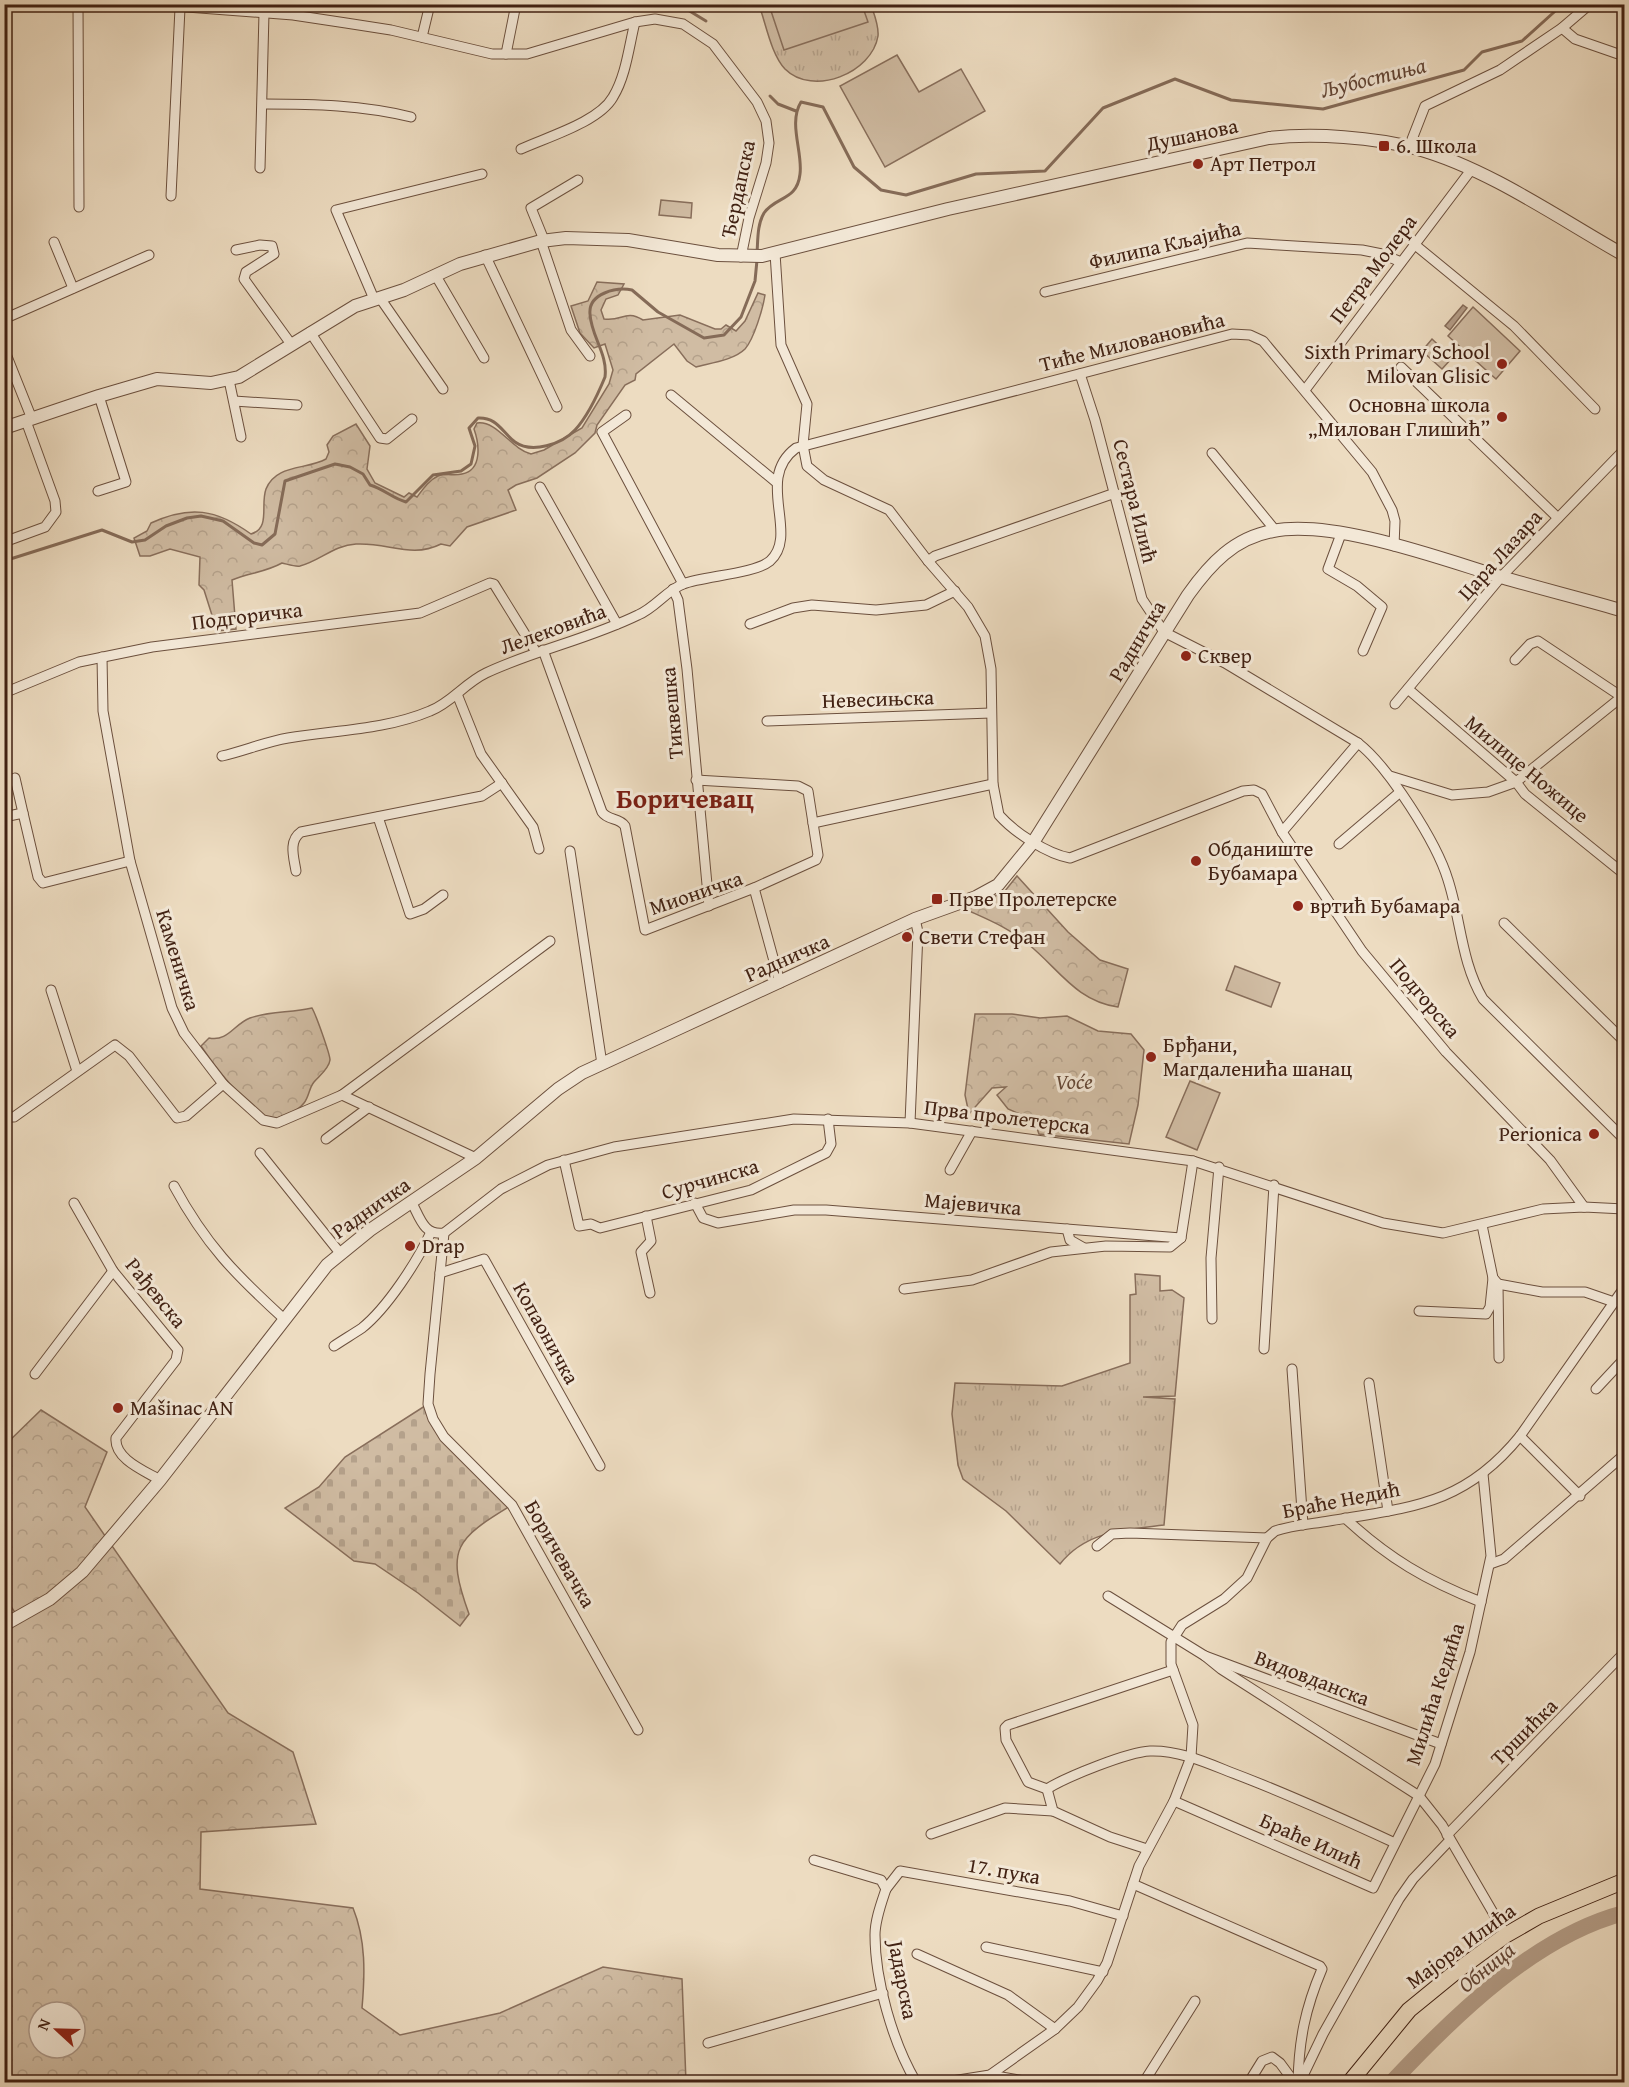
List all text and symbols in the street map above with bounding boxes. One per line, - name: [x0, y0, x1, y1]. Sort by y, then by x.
- water label: Љубостиња: [1317, 48, 1429, 106]
- street label: Душанова: [1142, 110, 1241, 160]
- place label: 6. Школа: [1396, 130, 1477, 161]
- street label: Ђердапска: [712, 137, 763, 241]
- marker: 6. Школа: [1377, 139, 1391, 153]
- place label: Арт Петрол: [1210, 148, 1316, 179]
- marker: Арт Петрол: [1191, 157, 1205, 171]
- street label: Петра Молера: [1321, 208, 1424, 330]
- street label: Филипа Кљајића: [1086, 212, 1244, 277]
- street label: Тиће Миловановића: [1036, 304, 1228, 379]
- place label: Sixth Primary School Milovan Glisic: [1304, 336, 1490, 391]
- marker: Sixth Primary School Milovan Glisic: [1495, 357, 1509, 371]
- place label: Основна школа „Милован Глишић”: [1308, 389, 1490, 444]
- marker: Основна школа „Милован Глишић”: [1495, 410, 1509, 424]
- street label: Сестара Илић: [1105, 436, 1166, 566]
- street label: Цара Лазара: [1450, 502, 1549, 607]
- street label: Подгоричка: [190, 593, 304, 638]
- street label: Радничка: [1100, 594, 1173, 687]
- street label: Лелековића: [495, 595, 610, 662]
- place label: Сквер: [1198, 640, 1252, 671]
- marker: Сквер: [1179, 649, 1193, 663]
- street label: Тиквешка: [652, 666, 691, 760]
- street label: Невесињска: [822, 681, 934, 716]
- street label: Милице Ножице: [1458, 707, 1596, 830]
- district label: Боричевац: [616, 778, 754, 818]
- place label: Обданиште Бубамара: [1208, 833, 1314, 888]
- marker: Обданиште Бубамара: [1189, 854, 1203, 868]
- street label: Мионичка: [645, 862, 747, 923]
- place label: Прве Пролетерске: [949, 883, 1117, 914]
- place label: вртић Бубамара: [1310, 890, 1460, 921]
- marker: Прве Пролетерске: [930, 892, 944, 906]
- marker: вртић Бубамара: [1291, 899, 1305, 913]
- street label: Каменичка: [148, 905, 209, 1014]
- place label: Свети Стефан: [919, 921, 1045, 952]
- street label: Радничка: [740, 925, 834, 990]
- marker: Свети Стефан: [900, 930, 914, 944]
- street label: Подгорска: [1382, 951, 1468, 1045]
- place label: Брђани, Магдаленића шанац: [1163, 1029, 1352, 1084]
- marker: Брђани, Магдаленића шанац: [1144, 1050, 1158, 1064]
- park label: Voće: [1055, 1066, 1093, 1097]
- street label: Прва пролетерска: [922, 1091, 1092, 1142]
- place label: Perionica: [1499, 1118, 1582, 1149]
- marker: Perionica: [1587, 1127, 1601, 1141]
- street label: Сурчинска: [658, 1150, 762, 1207]
- street label: Радничка: [325, 1169, 416, 1246]
- street label: Мајевичка: [923, 1184, 1023, 1223]
- place label: Drap: [422, 1230, 464, 1261]
- marker: Drap: [403, 1239, 417, 1253]
- street label: Рађевска: [118, 1251, 194, 1335]
- street label: Копаоничка: [505, 1276, 587, 1390]
- place label: Mašinac AN: [130, 1392, 234, 1423]
- marker: Mašinac AN: [111, 1401, 125, 1415]
- street label: Браће Недић: [1280, 1473, 1402, 1526]
- street label: Боричевачка: [517, 1494, 604, 1613]
- street label: Милића Кедића: [1397, 1619, 1472, 1769]
- street label: Видовданска: [1250, 1641, 1374, 1714]
- street label: Тршићка: [1483, 1691, 1564, 1772]
- street label: Браће Илић: [1255, 1804, 1368, 1877]
- street label: 17. пука: [965, 1849, 1043, 1892]
- street label: Мајора Илића: [1400, 1895, 1522, 1996]
- water label: Обница: [1451, 1934, 1521, 2000]
- street label: Јадарска: [880, 1935, 926, 2022]
- north arrow: [27, 2000, 87, 2060]
- text: N: [30, 2015, 56, 2034]

